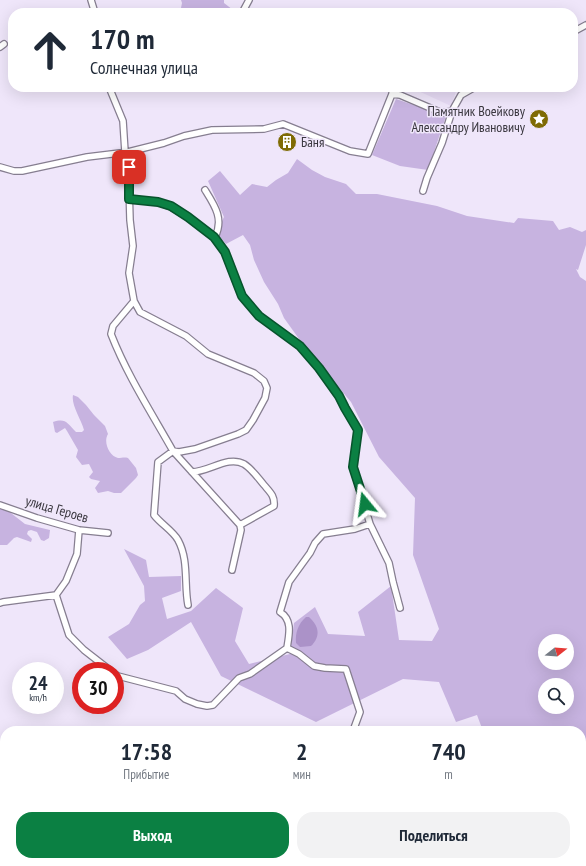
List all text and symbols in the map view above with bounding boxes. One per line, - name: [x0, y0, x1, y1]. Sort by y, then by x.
- text: 170 m: [90, 20, 154, 57]
- icon: ahead: [24, 24, 76, 76]
- text: Солнечная улица: [90, 56, 198, 79]
- place label: Памятник Воейкову Александру Ивановичу: [412, 102, 526, 136]
- place icon: Памятник Воейкову Александру Ивановичу: [528, 108, 550, 130]
- building icon: Баня: [276, 131, 298, 153]
- place label: Баня: [301, 133, 324, 151]
- pin: [112, 150, 146, 184]
- icon: arrive: [118, 156, 140, 178]
- position arrow: [344, 483, 386, 525]
- street label: улица Героев: [23, 491, 91, 527]
- north arrow: [538, 634, 574, 670]
- map controls: [538, 634, 574, 714]
- speed limit sign: 30: [72, 662, 124, 714]
- text: 24: [28, 670, 48, 696]
- button: search: [538, 678, 574, 714]
- text: km/h: [29, 691, 47, 704]
- text: 17:58: [120, 736, 172, 767]
- text: 2: [296, 736, 307, 767]
- text: 740: [431, 736, 466, 767]
- text: Прибытие: [123, 766, 169, 783]
- text: мин: [293, 766, 311, 783]
- text: m: [444, 766, 453, 783]
- button: Выход: [16, 812, 289, 858]
- button: Поделиться: [297, 812, 570, 858]

